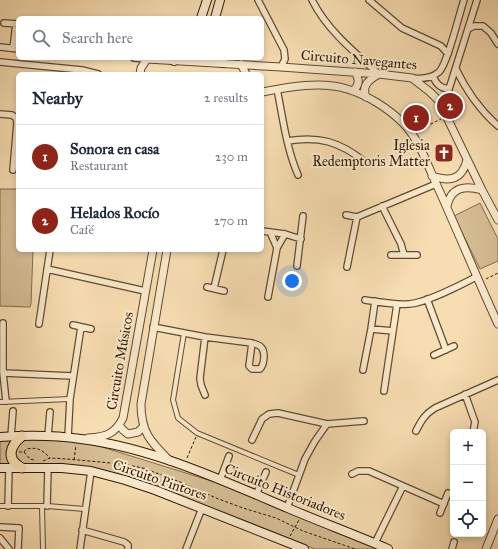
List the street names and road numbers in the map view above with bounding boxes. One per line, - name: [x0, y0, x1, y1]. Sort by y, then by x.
- street label: Circuito Navegantes: [300, 46, 418, 74]
- street label: Circuito Músicos: [103, 310, 137, 412]
- street label: Circuito Pintores: [111, 456, 209, 504]
- street label: Circuito Historiadores: [222, 460, 348, 524]

